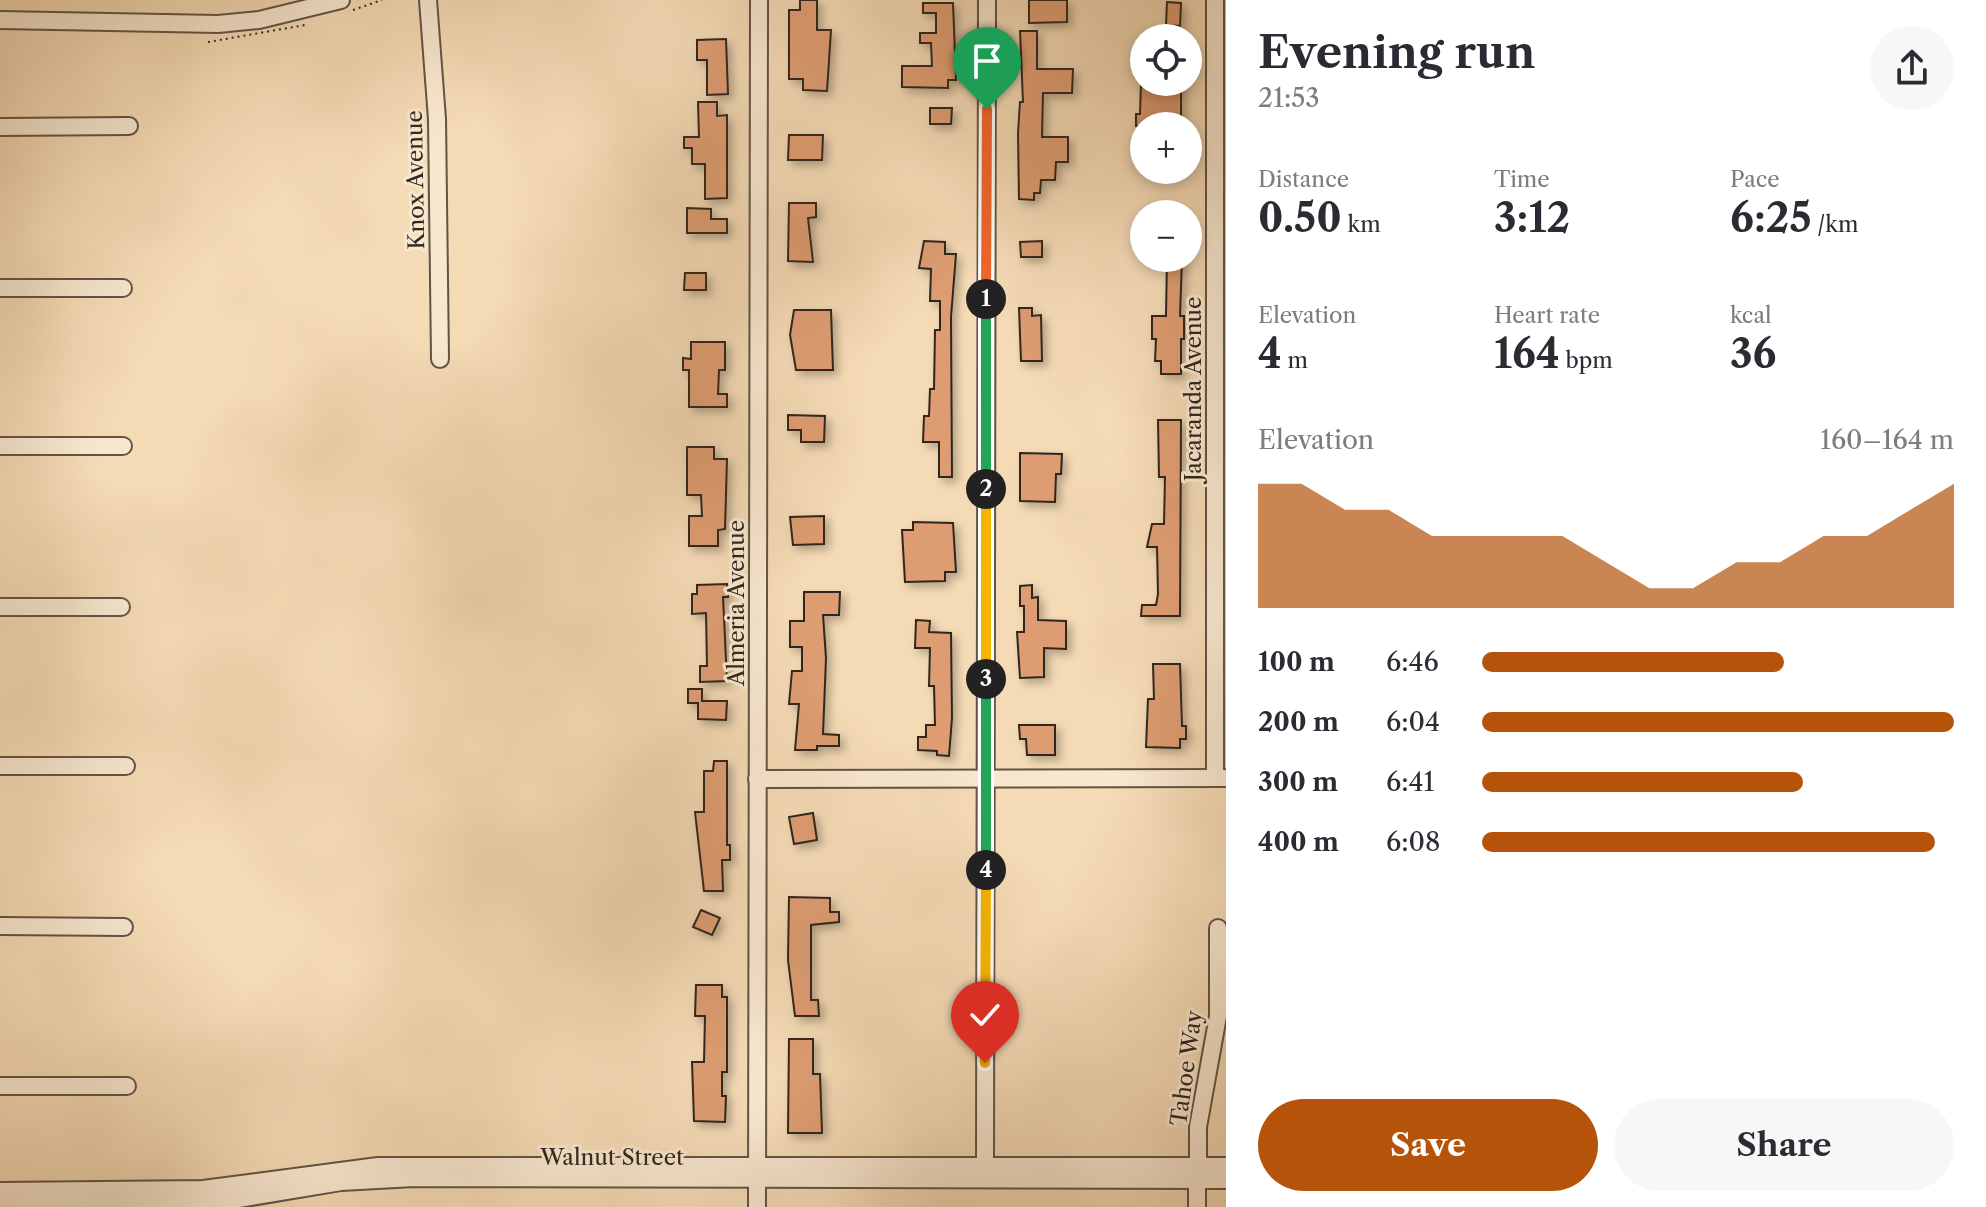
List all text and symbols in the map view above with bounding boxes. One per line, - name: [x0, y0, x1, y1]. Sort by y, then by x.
- map controls: [1130, 24, 1202, 272]
- button: locate: [1130, 24, 1202, 96]
- text: Evening run: [1258, 25, 1535, 79]
- button: share: [1870, 26, 1954, 110]
- pin: [953, 27, 1021, 109]
- icon: arrive: [965, 39, 1009, 83]
- text: 21:53: [1258, 82, 1320, 114]
- street label: Knox Avenue: [401, 110, 430, 250]
- button: +: [1130, 112, 1202, 184]
- text: Distance: [1258, 166, 1349, 193]
- text: Time: [1494, 166, 1550, 193]
- text: Pace: [1730, 166, 1780, 193]
- text: 0.50: [1258, 193, 1342, 242]
- text: 3:12: [1494, 193, 1570, 242]
- text: 6:25: [1730, 193, 1811, 242]
- button: −: [1130, 200, 1202, 272]
- text: km: [1342, 211, 1381, 238]
- text: /km: [1811, 211, 1859, 238]
- pin: 1: [966, 279, 1006, 319]
- text: 1: [981, 285, 991, 312]
- street label: Jacaranda Avenue: [1180, 297, 1207, 484]
- text: Elevation: [1258, 302, 1356, 329]
- text: Heart rate: [1494, 302, 1600, 329]
- text: kcal: [1730, 302, 1772, 329]
- text: 4: [1258, 329, 1282, 378]
- text: 164: [1494, 329, 1560, 378]
- text: 36: [1730, 329, 1777, 378]
- text: m: [1282, 347, 1308, 374]
- text: bpm: [1560, 347, 1613, 374]
- text: Elevation: [1258, 424, 1374, 456]
- text: 160–164 m: [1820, 424, 1954, 456]
- pin: 2: [966, 469, 1006, 509]
- text: 2: [980, 475, 993, 502]
- street label: Almeria Avenue: [723, 520, 750, 687]
- text: 100 m: [1258, 646, 1335, 678]
- text: 6:46: [1386, 646, 1439, 678]
- pin: 3: [966, 659, 1006, 699]
- text: 3: [980, 665, 992, 692]
- text: 200 m: [1258, 706, 1339, 738]
- text: 6:04: [1386, 706, 1440, 738]
- text: 300 m: [1258, 766, 1338, 798]
- text: 6:41: [1386, 766, 1434, 798]
- text: 400 m: [1258, 826, 1339, 858]
- text: 6:08: [1386, 826, 1440, 858]
- pin: 4: [966, 850, 1006, 890]
- text: 4: [979, 856, 993, 883]
- pin: [951, 981, 1019, 1063]
- icon: check: [963, 993, 1007, 1037]
- street label: Tahoe Way: [1165, 1008, 1208, 1127]
- button: Save: [1258, 1099, 1598, 1191]
- button: Share: [1614, 1099, 1954, 1191]
- street label: Walnut Street: [539, 1144, 684, 1171]

